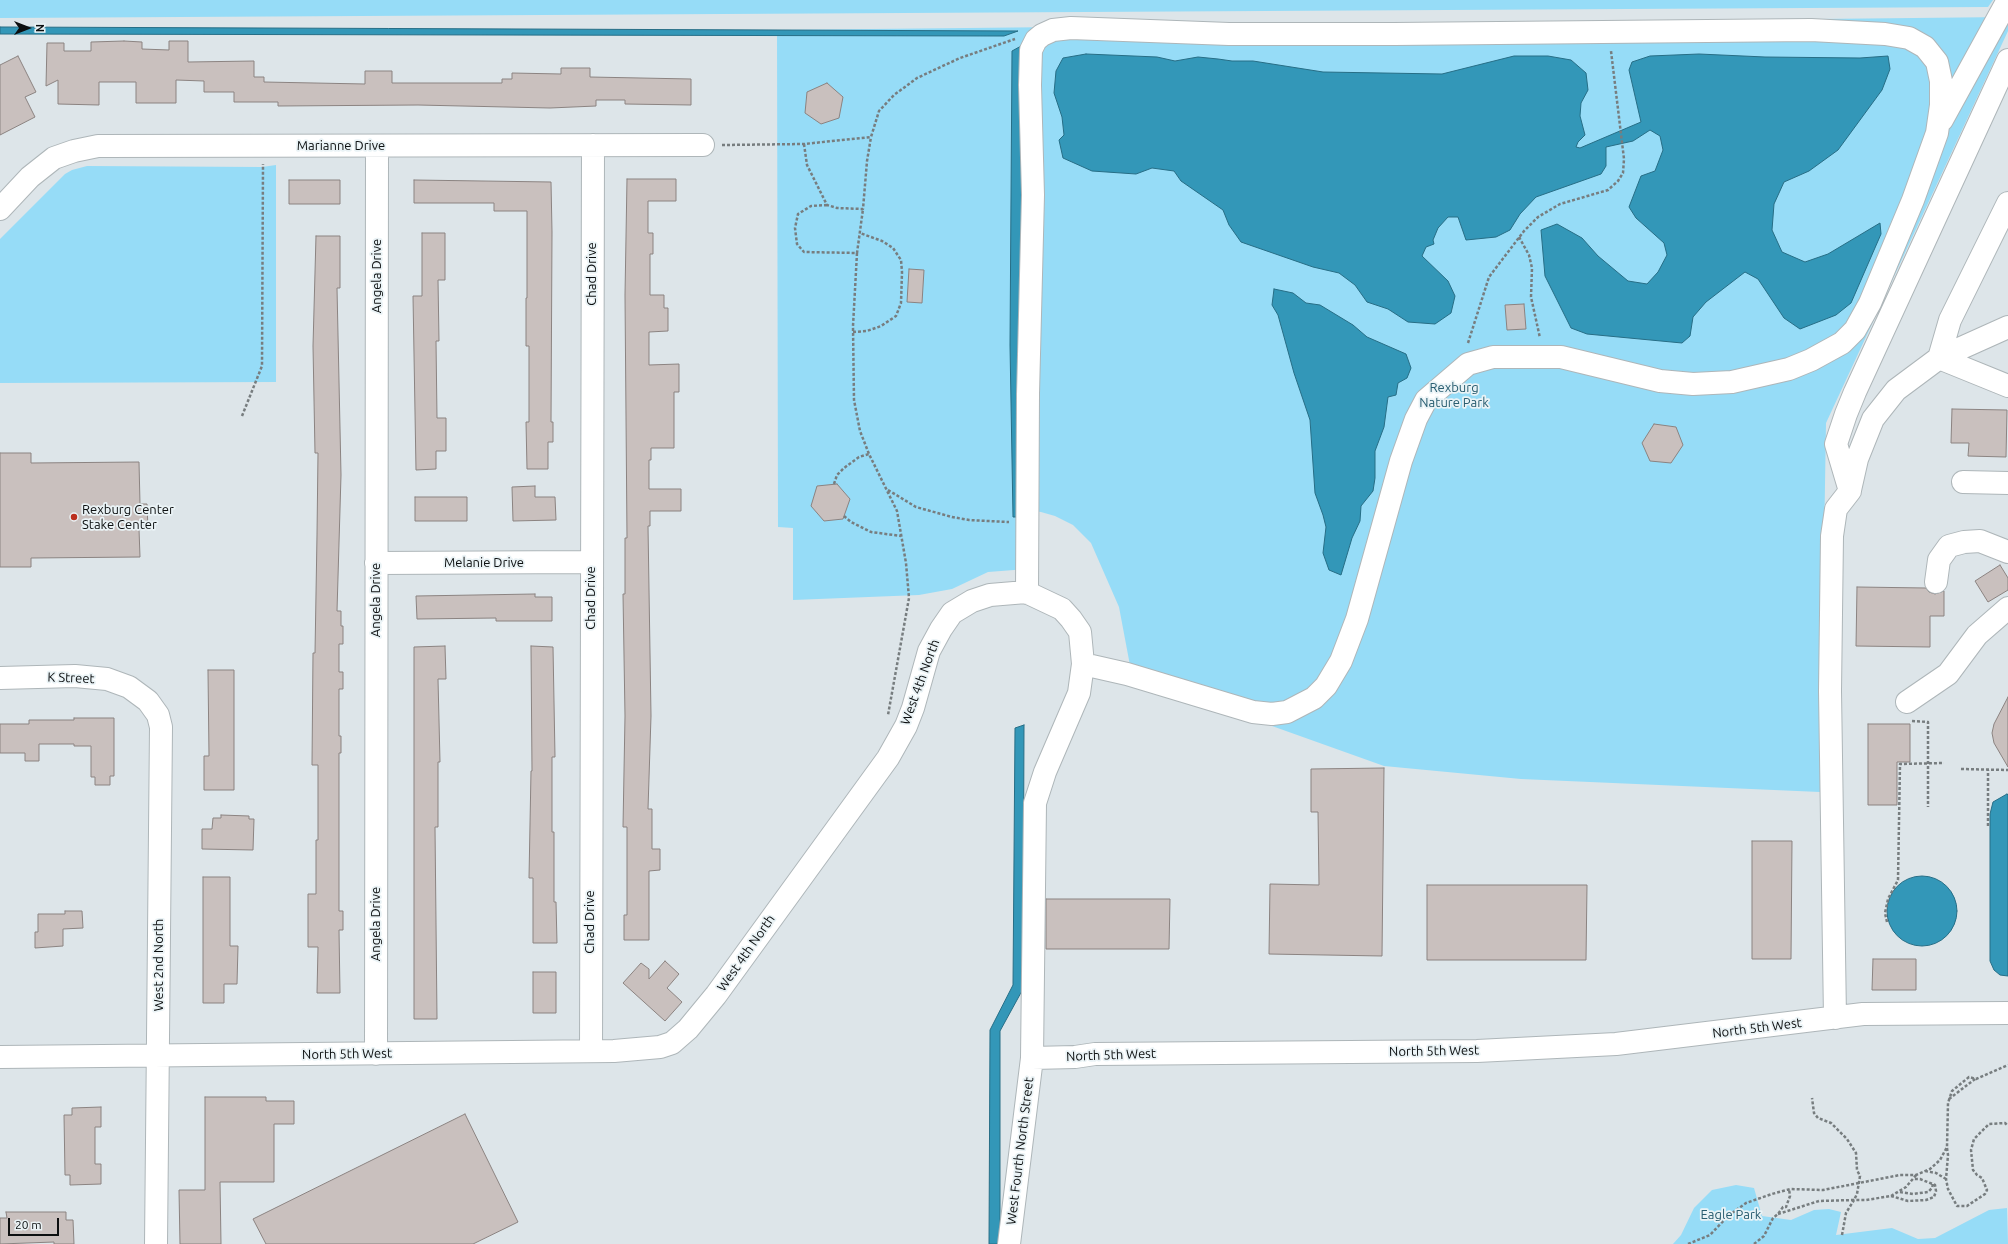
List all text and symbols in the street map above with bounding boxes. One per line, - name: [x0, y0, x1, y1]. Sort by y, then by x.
- north arrow: [8, 8, 48, 48]
- text: N: [34, 24, 46, 32]
- street label: Marianne Drive: [297, 138, 385, 154]
- street label: Angela Drive: [369, 239, 385, 313]
- street label: Chad Drive: [584, 242, 600, 306]
- park label: Rexburg Nature Park: [1419, 380, 1489, 411]
- place label: Rexburg Center Stake Center: [82, 502, 174, 533]
- marker: Rexburg Center Stake Center: [69, 512, 79, 522]
- street label: Melanie Drive: [444, 555, 524, 571]
- street label: Angela Drive: [368, 563, 384, 637]
- street label: Chad Drive: [583, 566, 599, 630]
- street label: West 4th North: [897, 637, 943, 727]
- street label: K Street: [47, 669, 95, 687]
- street label: Angela Drive: [368, 887, 384, 961]
- street label: Chad Drive: [582, 890, 598, 954]
- street label: West 4th North: [714, 912, 778, 994]
- street label: West 2nd North: [151, 919, 167, 1011]
- street label: North 5th West: [1711, 1015, 1803, 1041]
- street label: North 5th West: [1389, 1042, 1479, 1060]
- street label: North 5th West: [302, 1045, 392, 1063]
- street label: North 5th West: [1066, 1046, 1156, 1064]
- street label: West Fourth North Street: [1003, 1076, 1037, 1226]
- park label: Eagle Park: [1701, 1207, 1761, 1223]
- scale bar: [10, 1210, 61, 1236]
- text: 20 m: [15, 1218, 42, 1231]

